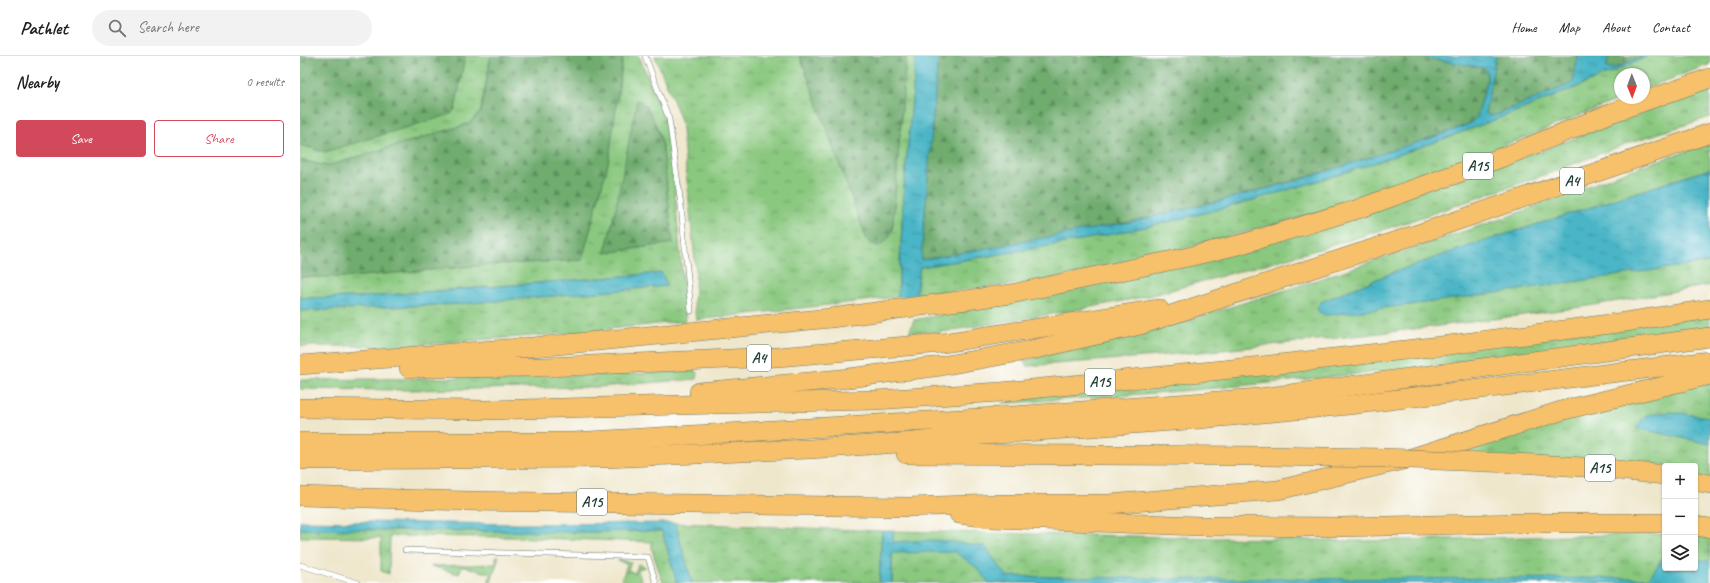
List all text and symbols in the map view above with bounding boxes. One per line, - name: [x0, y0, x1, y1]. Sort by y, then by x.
- search box: [92, 10, 372, 46]
- text: Pathlet: [20, 16, 68, 40]
- icon: search: [106, 17, 128, 39]
- text: Search here: [138, 18, 199, 37]
- text: Home: [1511, 19, 1537, 36]
- text: Map: [1559, 19, 1580, 36]
- text: About: [1602, 19, 1630, 36]
- text: Contact: [1652, 19, 1690, 36]
- north arrow: [1614, 68, 1650, 104]
- text: Nearby: [16, 72, 59, 93]
- text: 0 results: [246, 74, 284, 90]
- button: Save: [16, 120, 146, 157]
- button: Share: [154, 120, 284, 157]
- road number: A15: [1463, 153, 1493, 179]
- road number: A4: [1560, 168, 1584, 194]
- road number: A4: [747, 345, 771, 371]
- road number: A15: [1085, 369, 1115, 395]
- road number: A15: [1585, 455, 1615, 481]
- map controls: [1662, 463, 1698, 571]
- button: +: [1662, 463, 1698, 499]
- road number: A15: [577, 489, 607, 515]
- button: −: [1662, 499, 1698, 535]
- button: layers: [1662, 535, 1698, 571]

